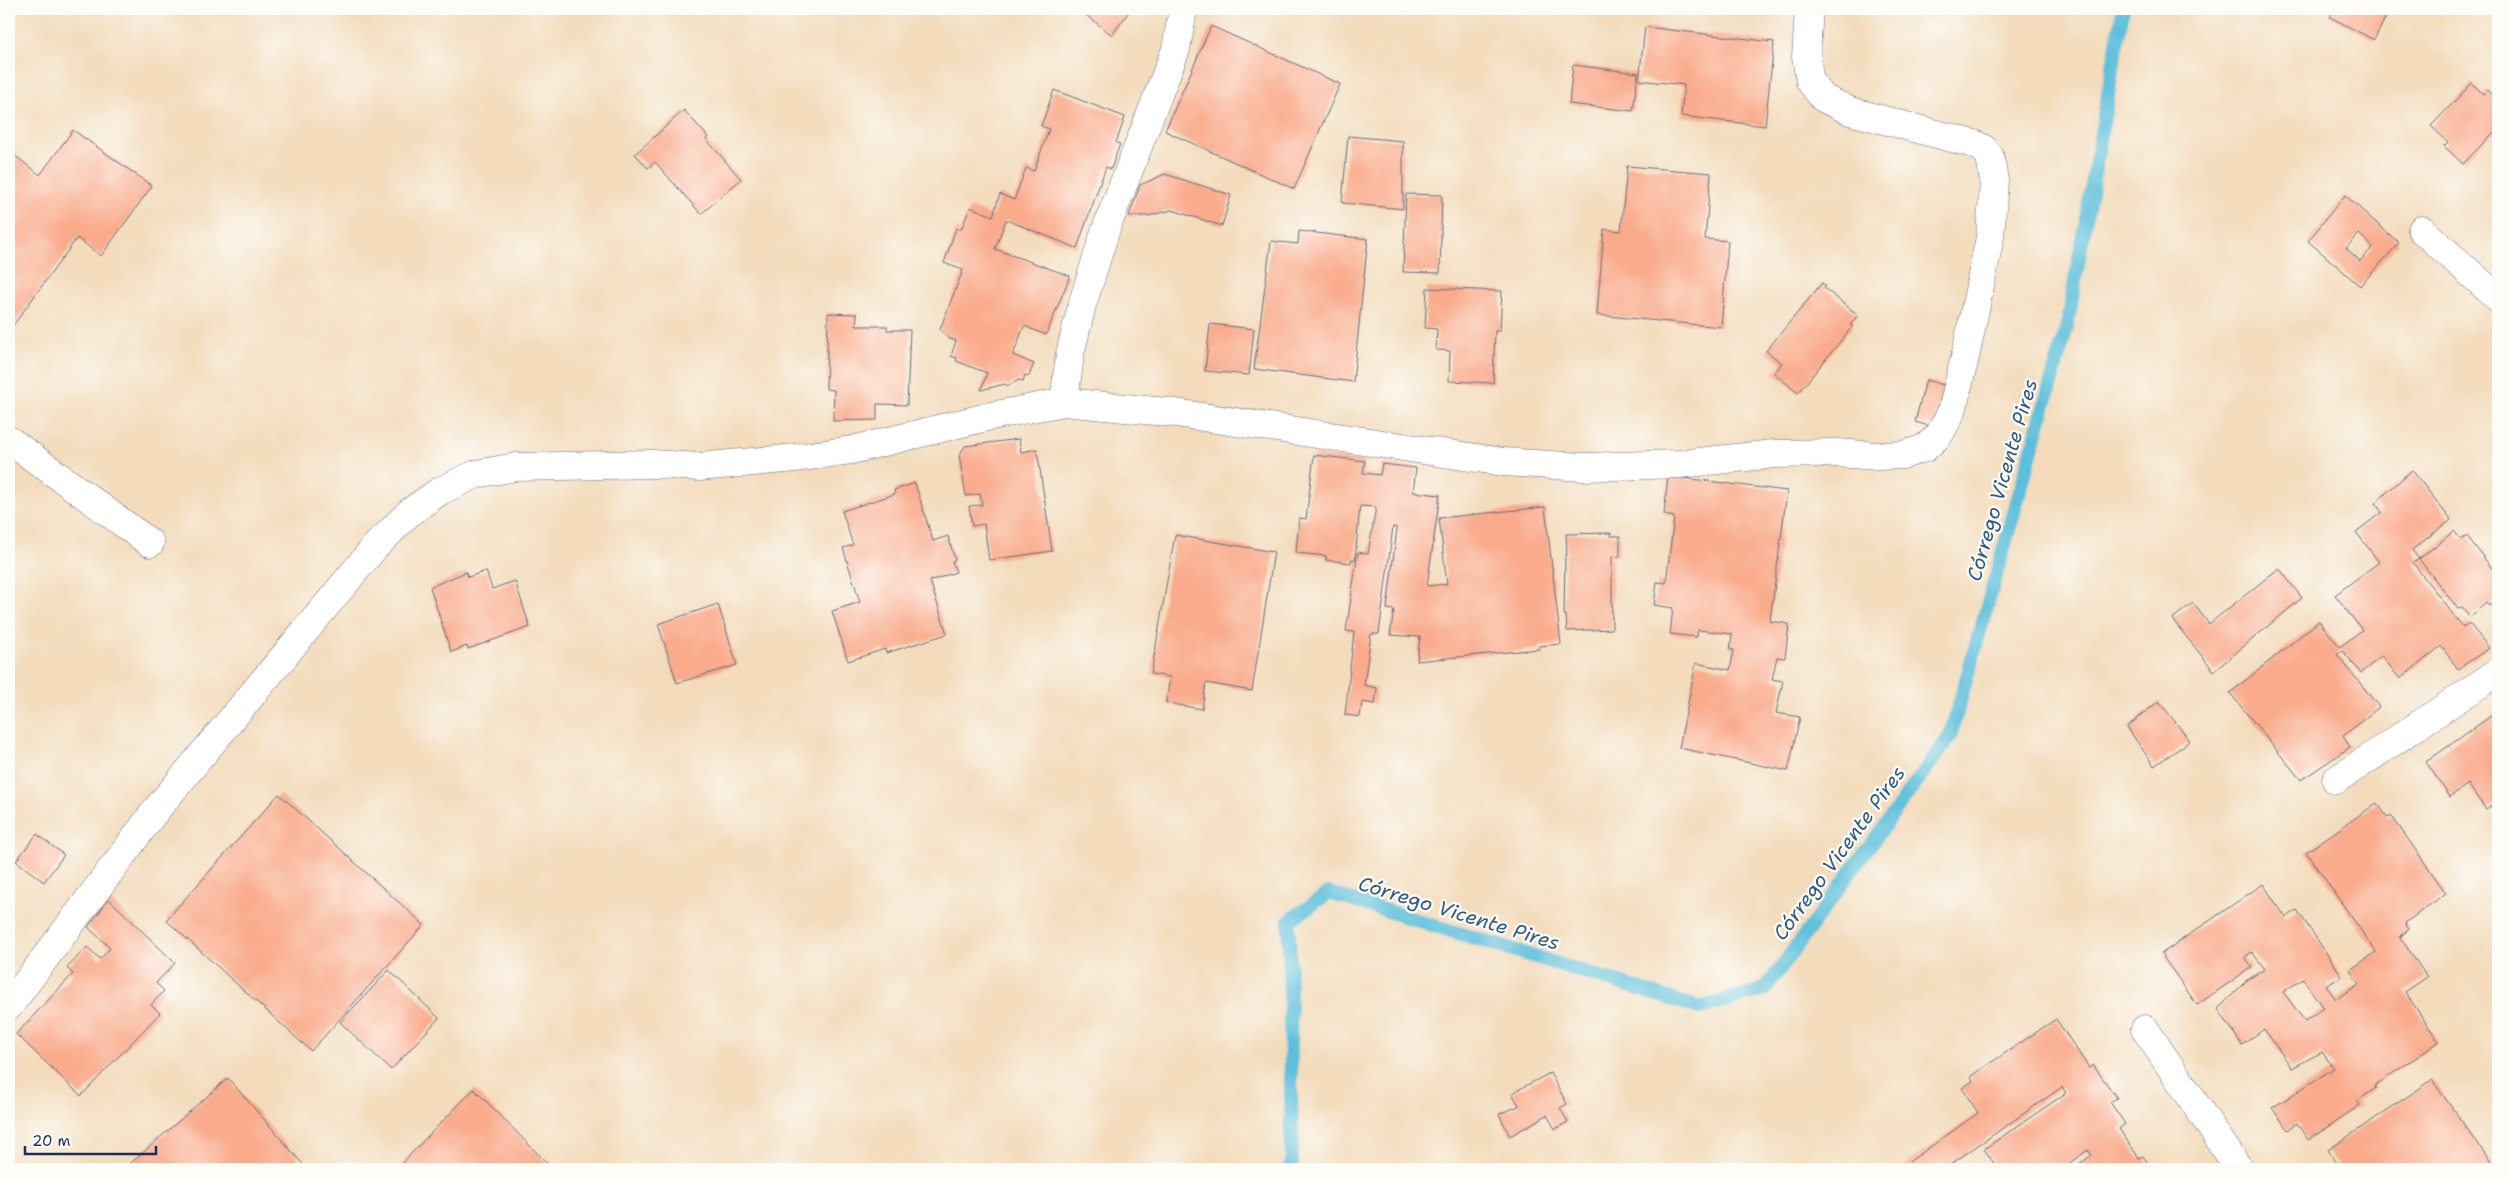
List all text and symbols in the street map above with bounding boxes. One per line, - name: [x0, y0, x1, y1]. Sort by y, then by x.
- water label: Córrego Vicente Pires: [1961, 376, 2043, 584]
- water label: Córrego Vicente Pires: [1767, 761, 1911, 945]
- water label: Córrego Vicente Pires: [1355, 870, 1563, 956]
- scale bar: [25, 1123, 156, 1155]
- text: 20 m: [32, 1131, 71, 1151]

